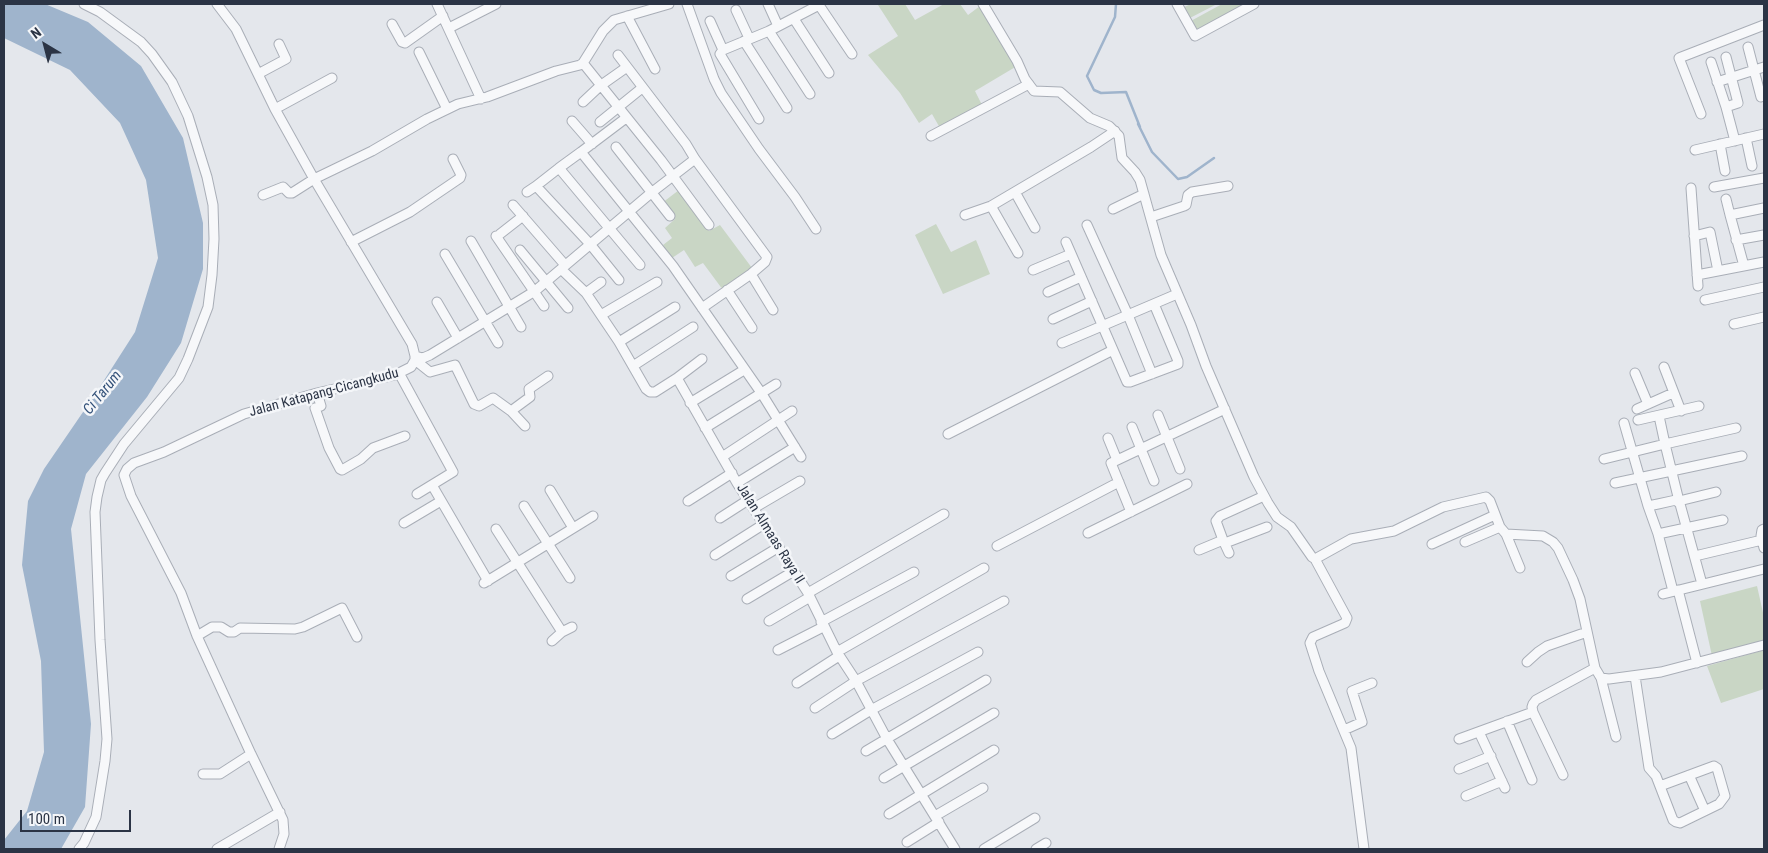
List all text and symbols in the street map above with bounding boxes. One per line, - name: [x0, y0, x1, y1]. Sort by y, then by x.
- north arrow: [20, 20, 70, 70]
- text: N: [28, 24, 44, 42]
- street label: Jalan Katapang-Cicangkudu: [247, 365, 401, 421]
- water label: Ci Tarum: [80, 367, 126, 419]
- street label: Jalan Almaas Raya II: [732, 481, 808, 587]
- scale bar: [22, 800, 134, 832]
- text: 100 m: [28, 810, 65, 828]

